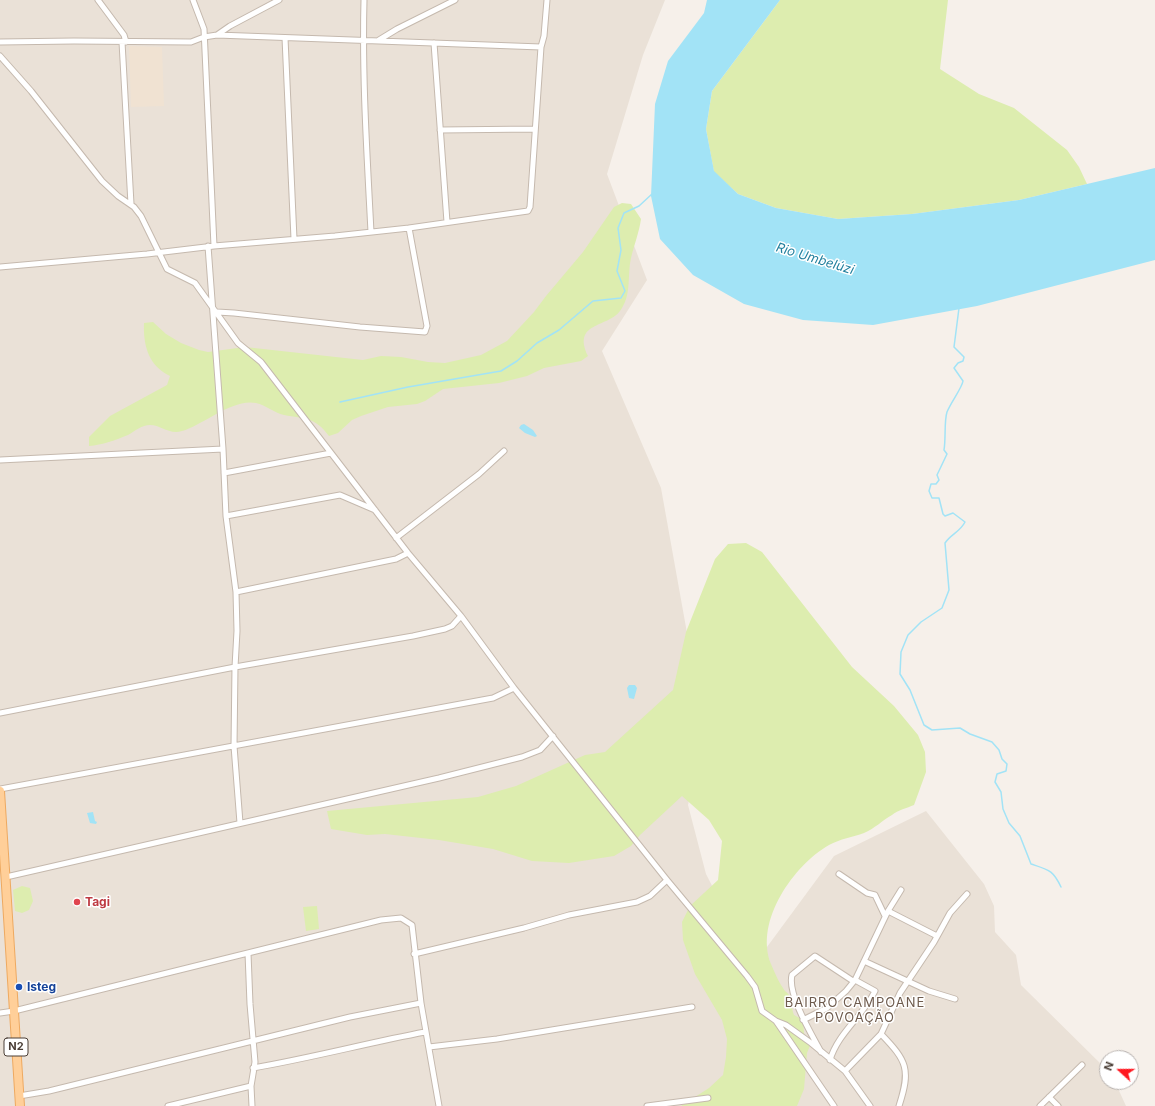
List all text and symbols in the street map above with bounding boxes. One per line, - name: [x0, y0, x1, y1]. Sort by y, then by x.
- water label: Rio Umbelúzi: [774, 240, 856, 278]
- place label: Tagi: [85, 895, 110, 909]
- marker: Tagi: [72, 897, 82, 907]
- place label: Isteg: [27, 980, 56, 994]
- marker: Isteg: [14, 982, 24, 992]
- district label: BAIRRO CAMPOANE POVOAÇÃO: [785, 995, 925, 1026]
- road number: N2: [4, 1038, 28, 1056]
- north arrow: [1099, 1050, 1139, 1090]
- text: N: [1101, 1060, 1117, 1072]

